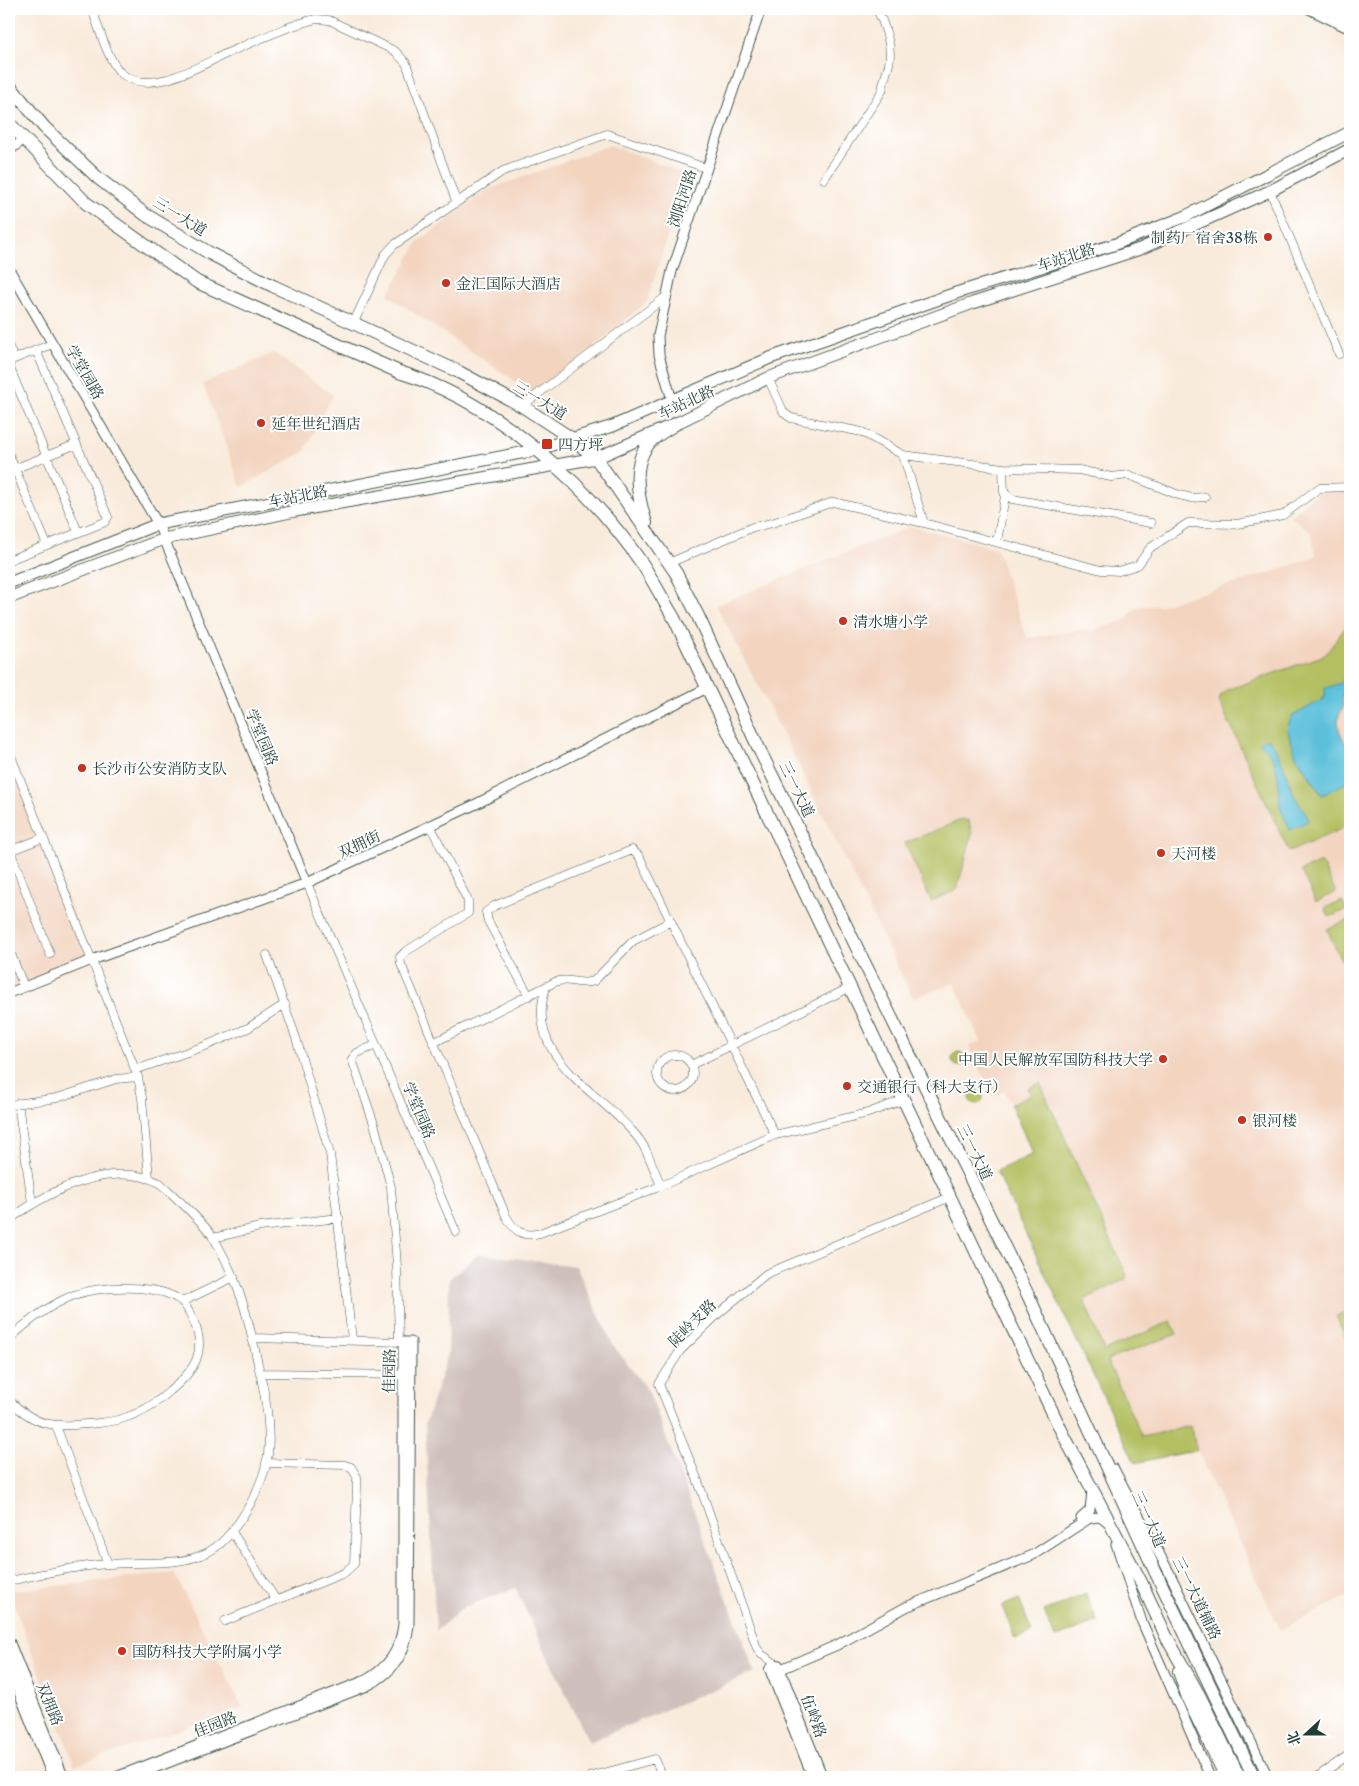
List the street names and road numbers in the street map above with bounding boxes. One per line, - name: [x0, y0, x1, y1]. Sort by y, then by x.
- street label: 浏阳河路: [664, 167, 700, 229]
- street label: 三一大道: [150, 192, 210, 240]
- street label: 车站北路: [1035, 239, 1097, 275]
- street label: 学堂园路: [62, 341, 108, 403]
- street label: 三一大道: [510, 376, 570, 424]
- street label: 车站北路: [655, 381, 717, 423]
- street label: 车站北路: [267, 481, 329, 511]
- street label: 学堂园路: [242, 706, 282, 768]
- street label: 三一大道: [775, 758, 819, 820]
- street label: 双拥街: [335, 826, 383, 862]
- street label: 学堂园路: [399, 1079, 439, 1141]
- street label: 三一大道: [953, 1121, 997, 1183]
- street label: 陡岭支路: [664, 1295, 720, 1351]
- street label: 佳园路: [379, 1348, 399, 1394]
- street label: 三一大道: [1128, 1488, 1170, 1550]
- street label: 三一大道辅路: [1169, 1553, 1225, 1643]
- street label: 双拥路: [33, 1680, 67, 1728]
- street label: 伍岭路: [797, 1692, 831, 1740]
- street label: 佳园路: [191, 1707, 239, 1741]

